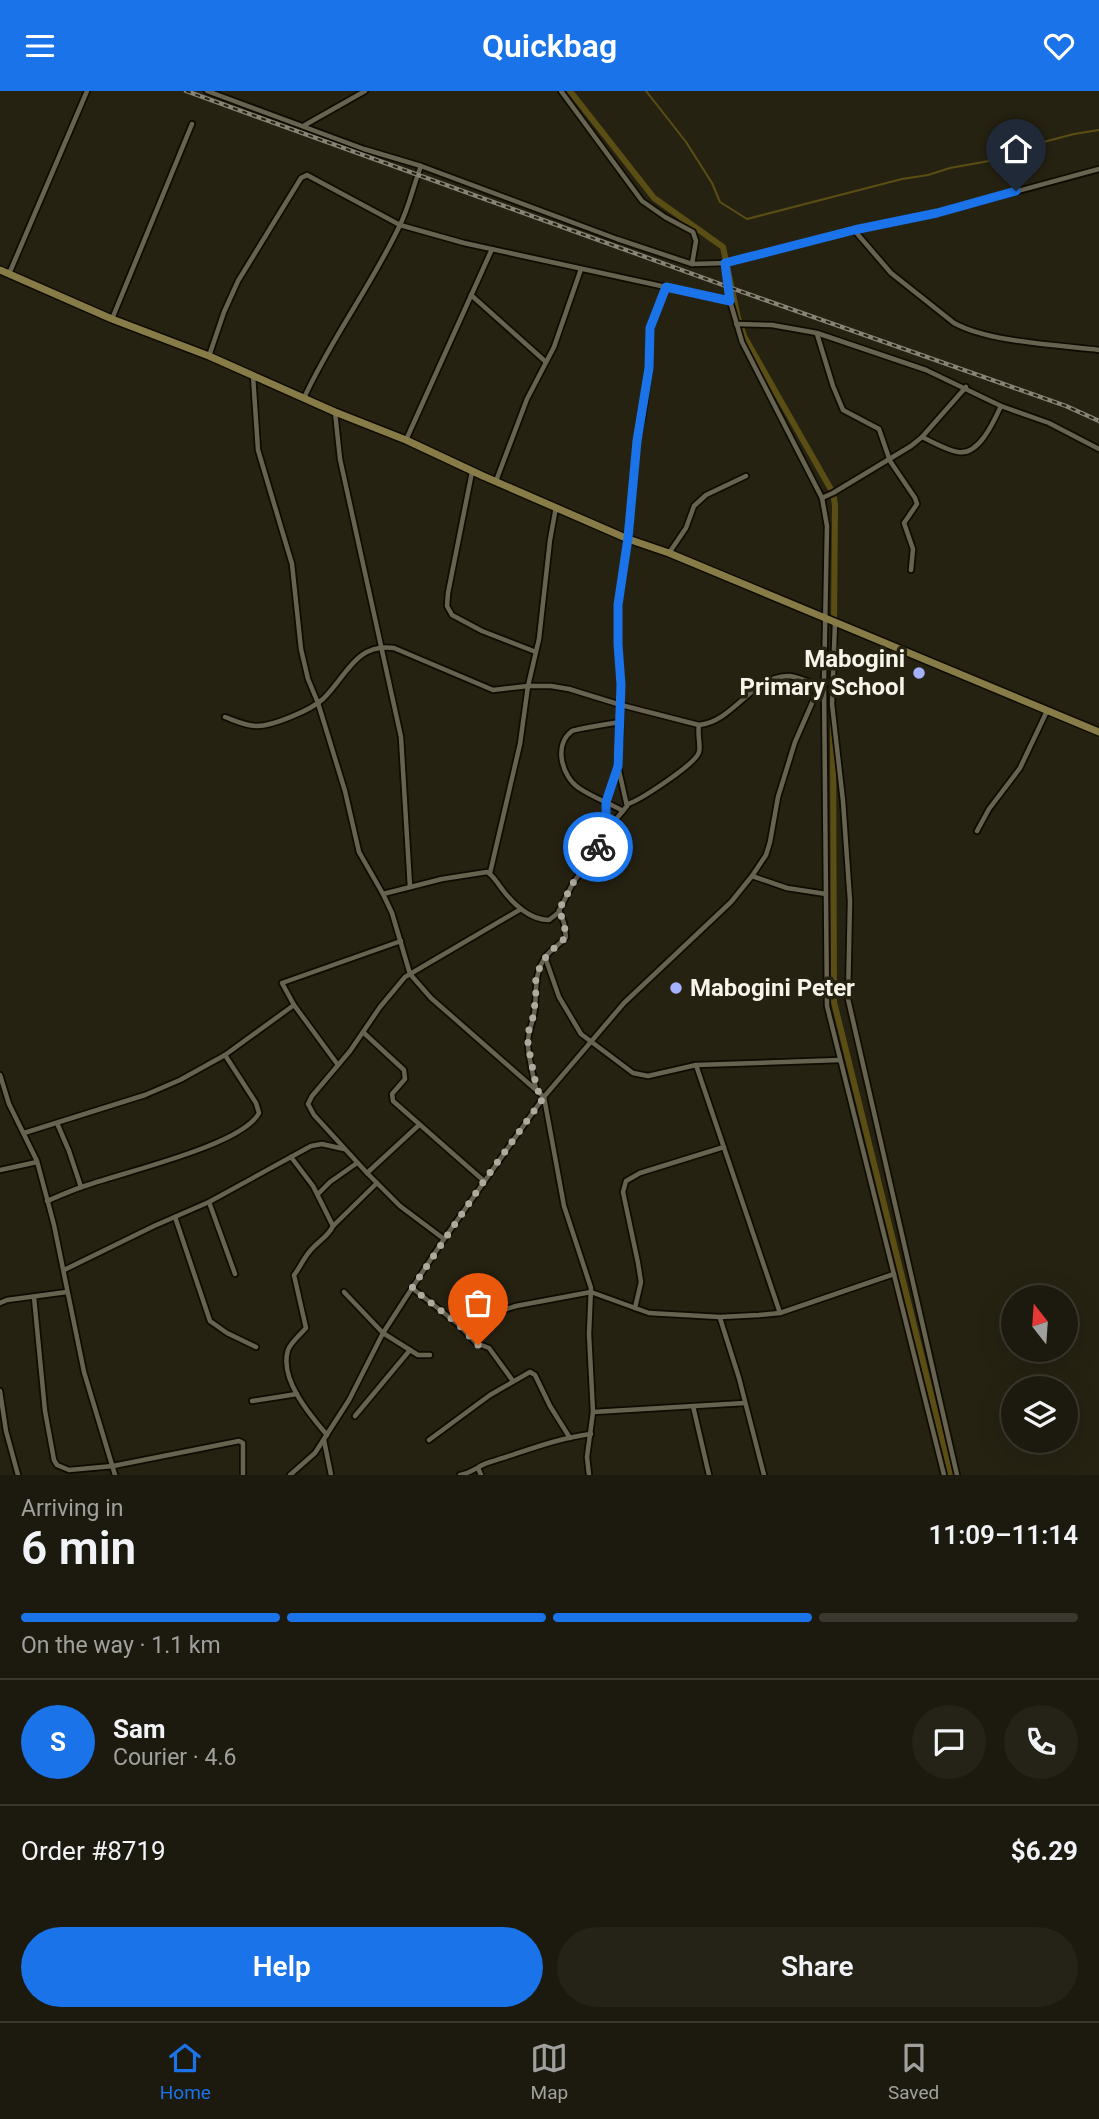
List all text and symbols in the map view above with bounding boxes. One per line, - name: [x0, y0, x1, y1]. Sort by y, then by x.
- icon: menu: [21, 27, 59, 65]
- text: Quickbag: [482, 27, 617, 65]
- icon: heart: [1040, 27, 1078, 65]
- pin: [986, 119, 1046, 191]
- icon: home: [997, 130, 1035, 168]
- place label: Mabogini Primary School: [740, 645, 905, 701]
- marker: Mabogini Primary School: [911, 665, 927, 681]
- courier: [563, 812, 633, 882]
- icon: bike: [579, 828, 617, 866]
- place label: Mabogini Peter: [690, 974, 855, 1002]
- marker: Mabogini Peter: [668, 980, 684, 996]
- pin: [448, 1273, 508, 1345]
- icon: bag: [459, 1284, 497, 1322]
- north arrow: [1001, 1285, 1078, 1361]
- map controls: [1001, 1285, 1078, 1453]
- button: layers: [1001, 1376, 1078, 1453]
- text: Arriving in: [21, 1495, 124, 1522]
- text: 11:09–11:14: [928, 1520, 1078, 1550]
- text: 6 min: [21, 1521, 136, 1575]
- text: On the way · 1.1 km: [21, 1632, 221, 1659]
- button: chat: [912, 1705, 986, 1779]
- button: phone: [1004, 1705, 1078, 1779]
- text: Sam: [113, 1714, 165, 1744]
- text: S: [50, 1727, 66, 1757]
- text: Courier · 4.6: [113, 1744, 236, 1771]
- text: Order #8719: [21, 1836, 166, 1866]
- text: $6.29: [1011, 1836, 1078, 1866]
- button: Help: [21, 1927, 543, 2007]
- button: Share: [557, 1927, 1078, 2007]
- tab: Home: [160, 2039, 211, 2104]
- tab: Map: [530, 2039, 568, 2104]
- tab: Saved: [888, 2039, 939, 2104]

